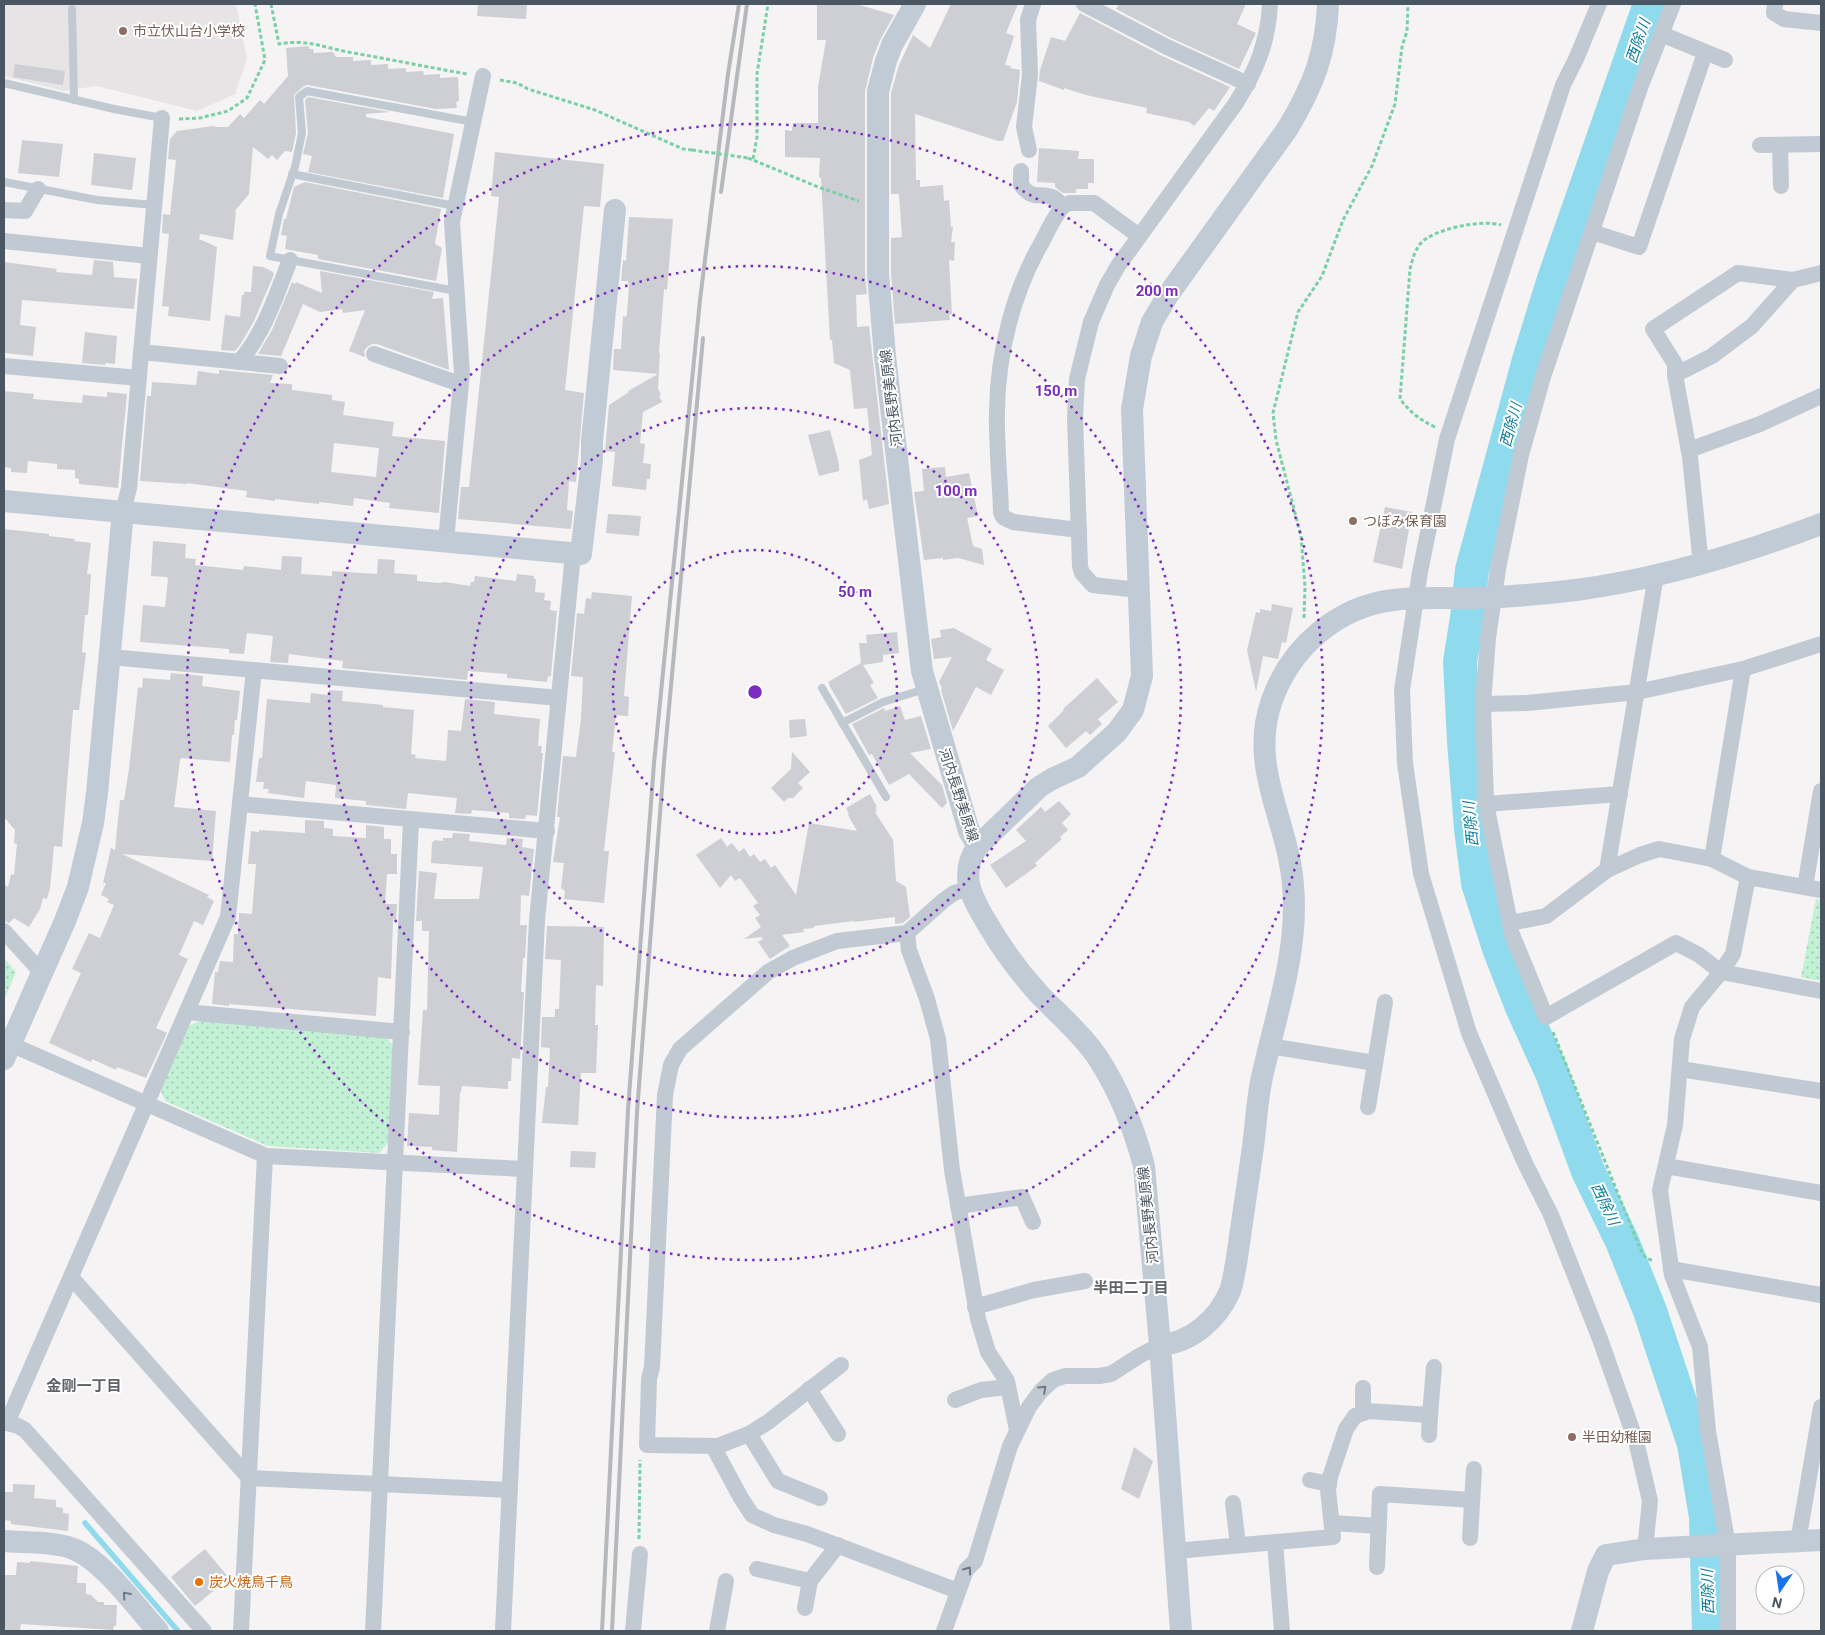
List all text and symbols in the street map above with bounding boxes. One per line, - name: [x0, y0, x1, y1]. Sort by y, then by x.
- water label: 西除川: [1622, 15, 1654, 65]
- place label: 市立伏山台小学校: [133, 23, 245, 39]
- marker: 市立伏山台小学校: [117, 25, 129, 37]
- text: 200 m: [1136, 282, 1178, 300]
- street label: 河内長野美原線: [877, 348, 905, 448]
- text: 150 m: [1035, 382, 1077, 400]
- water label: 西除川: [1496, 399, 1526, 449]
- text: 100 m: [935, 482, 977, 500]
- place label: つぼみ保育園: [1363, 513, 1447, 529]
- marker: つぼみ保育園: [1347, 515, 1359, 527]
- text: 50 m: [838, 583, 872, 601]
- centre of rings: [746, 683, 764, 701]
- street label: 河内長野美原線: [936, 746, 982, 844]
- water label: 西除川: [1460, 799, 1482, 847]
- street label: 河内長野美原線: [1135, 1165, 1161, 1265]
- water label: 西除川: [1587, 1180, 1624, 1230]
- district label: 半田二丁目: [1093, 1279, 1169, 1297]
- district label: 金剛一丁目: [46, 1377, 122, 1395]
- one-way arrow: [1038, 1386, 1047, 1395]
- place label: 半田幼稚園: [1582, 1429, 1652, 1445]
- marker: 半田幼稚園: [1566, 1431, 1578, 1443]
- north arrow: [1755, 1565, 1805, 1615]
- one-way arrow: [962, 1566, 971, 1576]
- water label: 西除川: [1698, 1567, 1718, 1615]
- place label: 炭火焼鳥千鳥: [209, 1574, 293, 1590]
- marker: 炭火焼鳥千鳥: [193, 1576, 205, 1588]
- one-way arrow: [122, 1591, 131, 1600]
- text: N: [1770, 1594, 1784, 1612]

